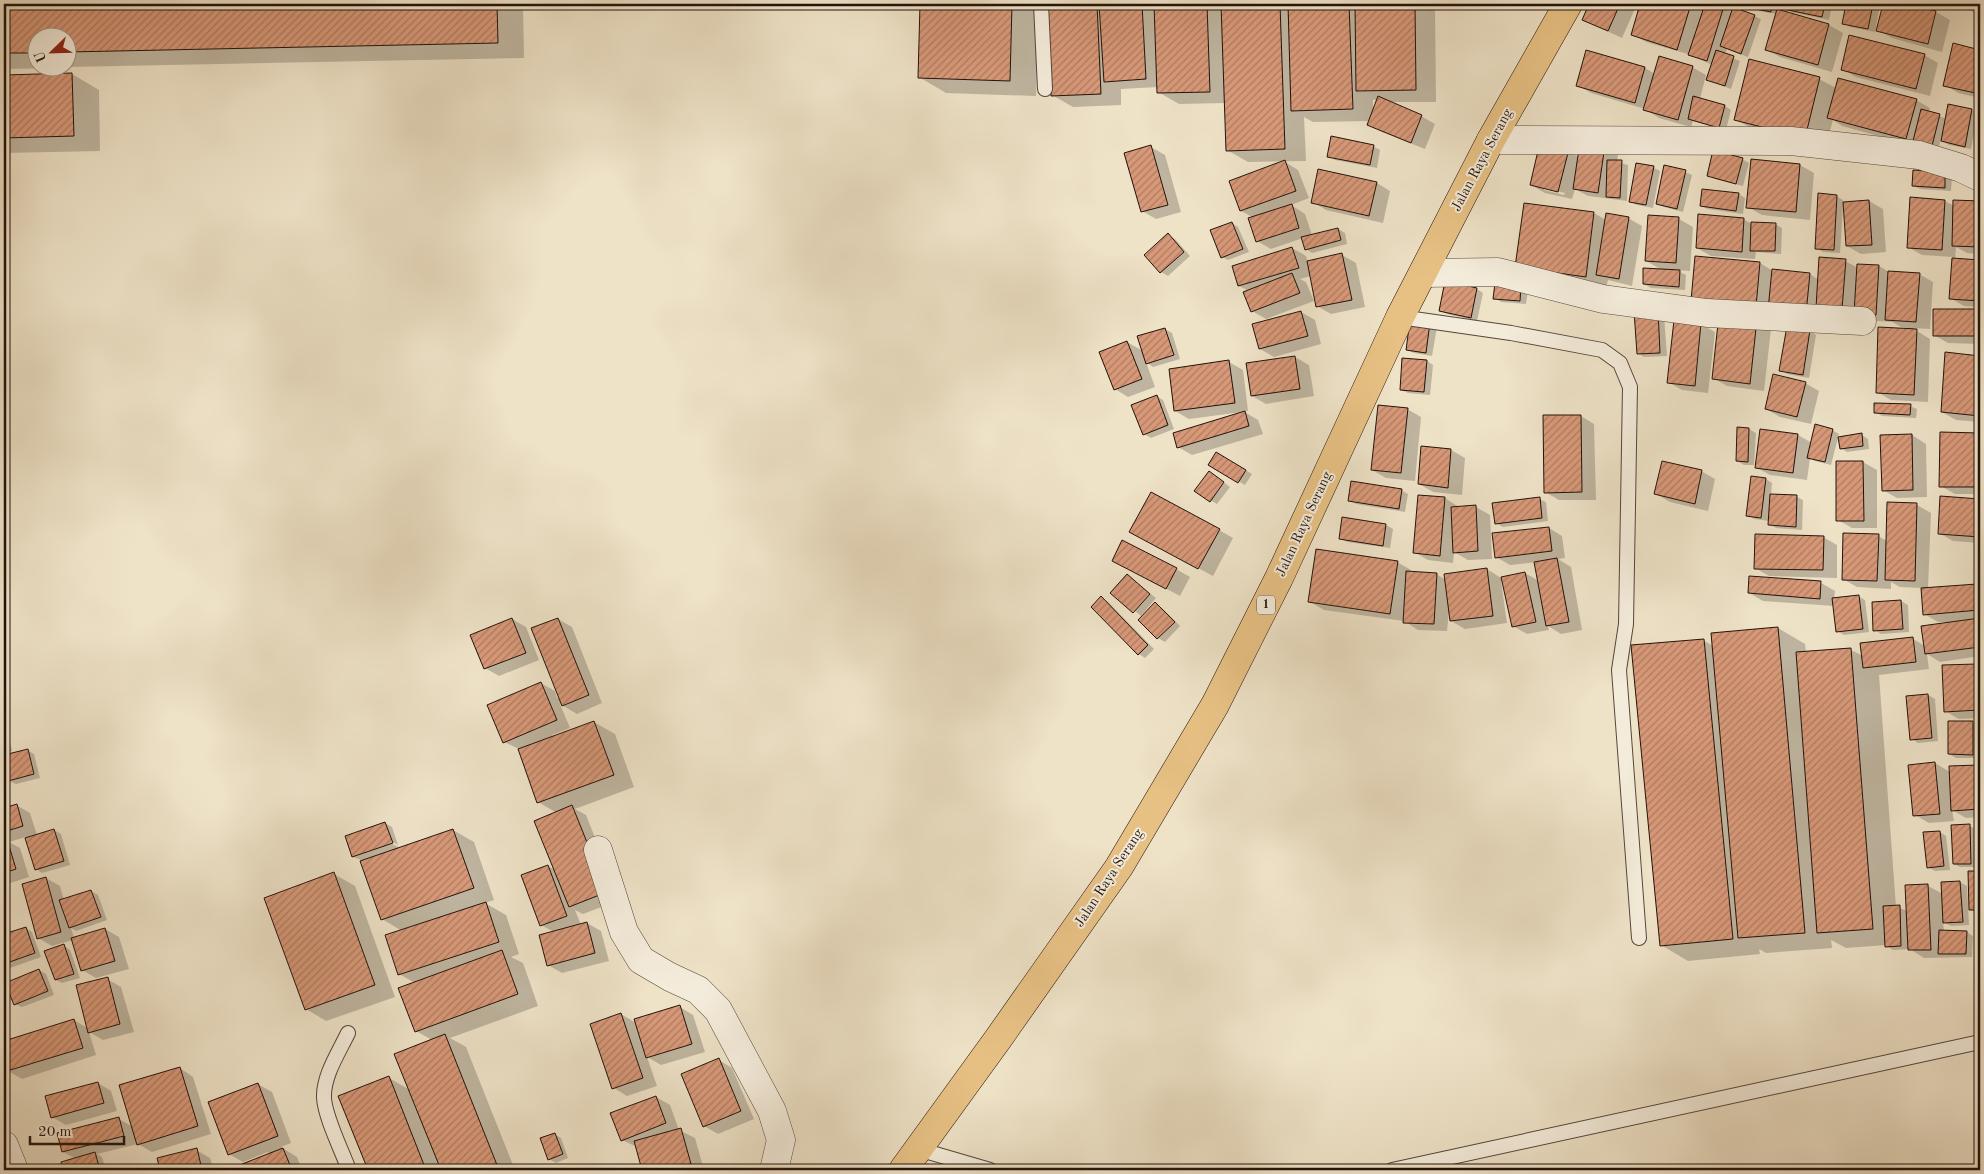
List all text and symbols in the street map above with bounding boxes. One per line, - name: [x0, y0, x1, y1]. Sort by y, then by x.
- north arrow: [28, 28, 78, 78]
- text: U: [32, 49, 50, 65]
- street label: Jalan Raya Serang: [1449, 106, 1515, 214]
- street label: Jalan Raya Serang: [1274, 469, 1335, 579]
- road number: 1: [1257, 596, 1275, 614]
- street label: Jalan Raya Serang: [1072, 826, 1146, 930]
- scale bar: [30, 1114, 124, 1146]
- text: 20 m: [38, 1125, 72, 1140]

